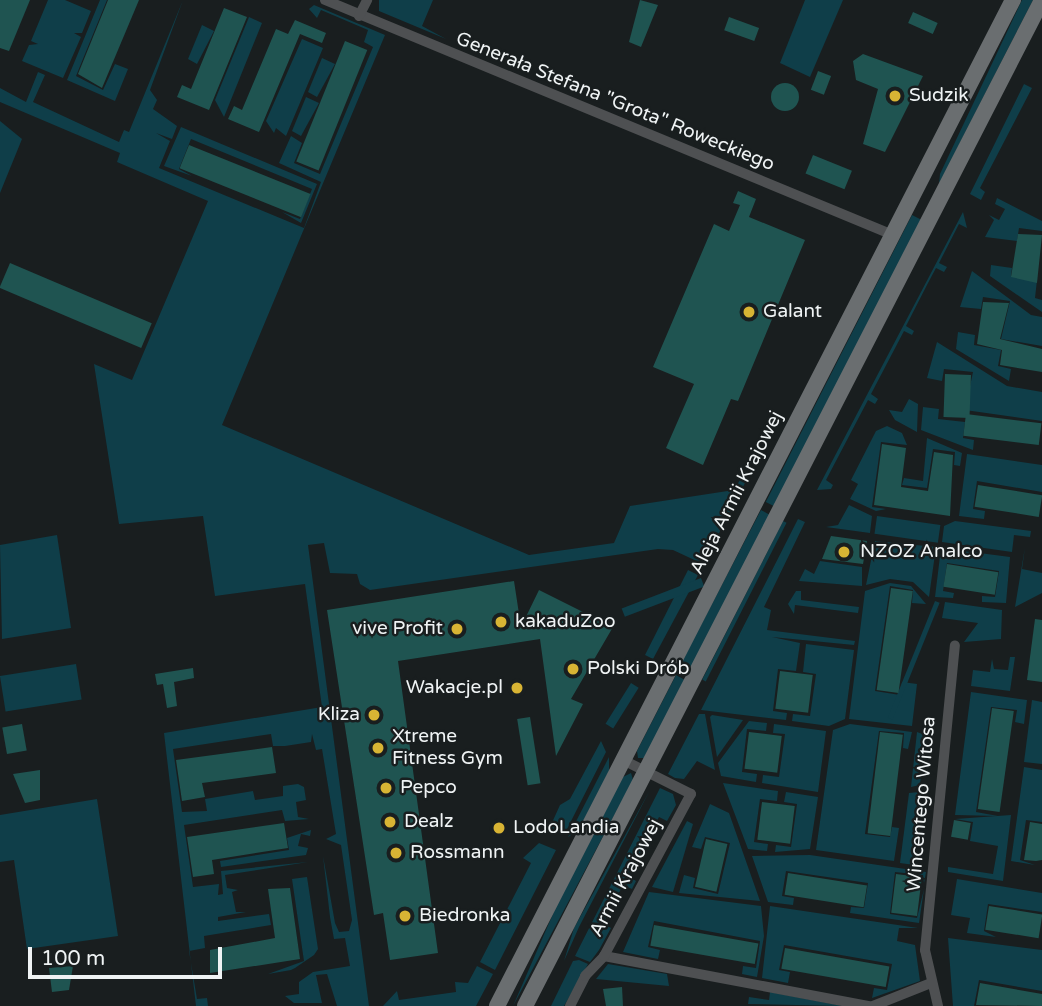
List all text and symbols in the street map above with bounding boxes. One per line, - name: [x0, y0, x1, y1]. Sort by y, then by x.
- street label: Generała Stefana "Grota" Roweckiego: [452, 27, 778, 177]
- place label: Sudzik: [909, 85, 969, 107]
- marker: Sudzik: [887, 88, 903, 104]
- place label: Galant: [763, 301, 822, 323]
- marker: Galant: [741, 304, 757, 320]
- street label: Aleja Armii Krajowej: [686, 407, 788, 579]
- place label: NZOZ Analco: [860, 541, 983, 563]
- marker: NZOZ Analco: [834, 542, 854, 562]
- place label: kakaduZoo: [515, 611, 615, 633]
- marker: kakaduZoo: [493, 614, 509, 630]
- place label: vive Profit: [352, 618, 443, 640]
- marker: vive Profit: [449, 621, 465, 637]
- place label: Polski Drób: [587, 658, 690, 680]
- marker: Polski Drób: [565, 661, 581, 677]
- place label: Wakacje.pl: [406, 677, 503, 699]
- marker: Wakacje.pl: [509, 680, 525, 696]
- place label: Kliza: [318, 704, 360, 726]
- marker: Kliza: [366, 707, 382, 723]
- street label: Wincentego Witosa: [903, 715, 941, 893]
- place label: Xtreme Fitness Gym: [392, 726, 503, 770]
- marker: Xtreme Fitness Gym: [370, 740, 386, 756]
- place label: Pepco: [400, 777, 457, 799]
- marker: Pepco: [378, 780, 394, 796]
- place label: Dealz: [404, 811, 454, 833]
- marker: Dealz: [382, 814, 398, 830]
- street label: Armii Krajowej: [585, 815, 667, 941]
- place label: LodoLandia: [513, 817, 619, 839]
- marker: LodoLandia: [491, 820, 507, 836]
- place label: Rossmann: [410, 842, 505, 864]
- marker: Rossmann: [388, 845, 404, 861]
- place label: Biedronka: [419, 905, 510, 927]
- marker: Biedronka: [397, 908, 413, 924]
- scale bar: [32, 932, 226, 976]
- text: 100 m: [41, 946, 105, 971]

